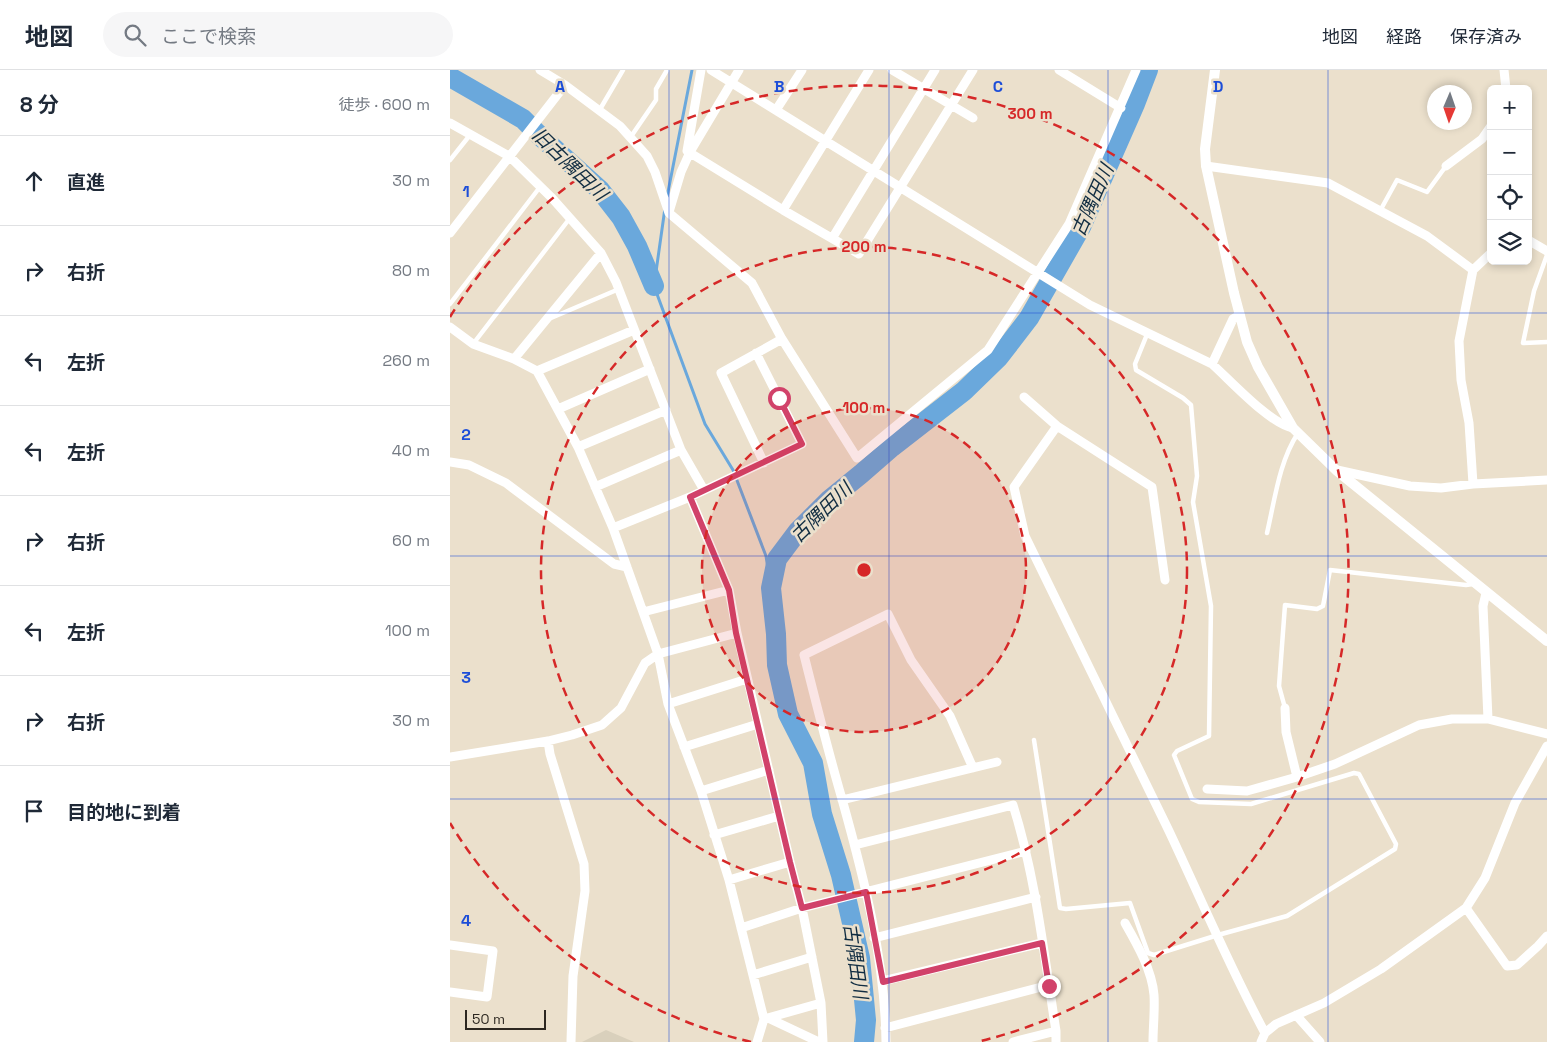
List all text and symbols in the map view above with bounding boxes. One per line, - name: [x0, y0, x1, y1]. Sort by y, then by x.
- search box: [103, 12, 453, 57]
- text: 地図: [25, 21, 73, 52]
- icon: search: [121, 21, 149, 49]
- text: ここで検索: [161, 24, 256, 49]
- text: 地図: [1322, 25, 1358, 48]
- text: 経路: [1386, 25, 1422, 48]
- text: 保存済み: [1450, 25, 1522, 48]
- text: A: [555, 76, 565, 97]
- text: B: [774, 76, 784, 97]
- text: C: [993, 76, 1003, 97]
- text: D: [1213, 76, 1223, 97]
- north arrow: [1427, 85, 1472, 130]
- map controls: [1487, 85, 1532, 265]
- button: +: [1487, 85, 1532, 130]
- text: 8 分: [20, 91, 59, 118]
- text: 徒歩 · 600 m: [339, 94, 430, 115]
- text: 300 m: [1007, 104, 1053, 123]
- water label: 旧古隅田川: [527, 122, 614, 208]
- button: −: [1487, 130, 1532, 175]
- water label: 古隅田川: [1066, 159, 1120, 240]
- icon: ahead: [20, 167, 48, 195]
- text: 直進: [67, 170, 105, 195]
- text: 30 m: [392, 170, 430, 191]
- button: locate: [1487, 175, 1532, 220]
- text: 1: [462, 181, 470, 202]
- button: layers: [1487, 220, 1532, 265]
- text: 200 m: [842, 237, 886, 256]
- icon: right: [20, 257, 48, 285]
- text: 右折: [67, 260, 105, 285]
- text: 80 m: [392, 260, 430, 281]
- icon: left: [20, 347, 48, 375]
- text: 左折: [67, 350, 105, 375]
- text: 260 m: [382, 350, 430, 371]
- route start: [768, 387, 791, 410]
- text: 100 m: [843, 398, 885, 417]
- text: 2: [461, 424, 471, 445]
- icon: left: [20, 437, 48, 465]
- text: 左折: [67, 440, 105, 465]
- text: 40 m: [392, 440, 430, 461]
- water label: 古隅田川: [785, 476, 859, 548]
- icon: right: [20, 527, 48, 555]
- text: 右折: [67, 530, 105, 555]
- text: 60 m: [392, 530, 430, 551]
- centre of rings: [855, 561, 873, 579]
- icon: left: [20, 617, 48, 645]
- text: 左折: [67, 620, 105, 645]
- text: 100 m: [385, 620, 430, 641]
- text: 3: [461, 667, 471, 688]
- icon: right: [20, 707, 48, 735]
- text: 右折: [67, 710, 105, 735]
- text: 30 m: [392, 710, 430, 731]
- icon: arrive: [20, 797, 48, 825]
- text: 目的地に到着: [67, 800, 181, 825]
- text: 4: [461, 910, 471, 931]
- water label: 古隅田川: [838, 922, 873, 1002]
- route end: [1038, 975, 1061, 998]
- scale bar: [465, 1007, 546, 1030]
- text: 50 m: [472, 1010, 505, 1028]

